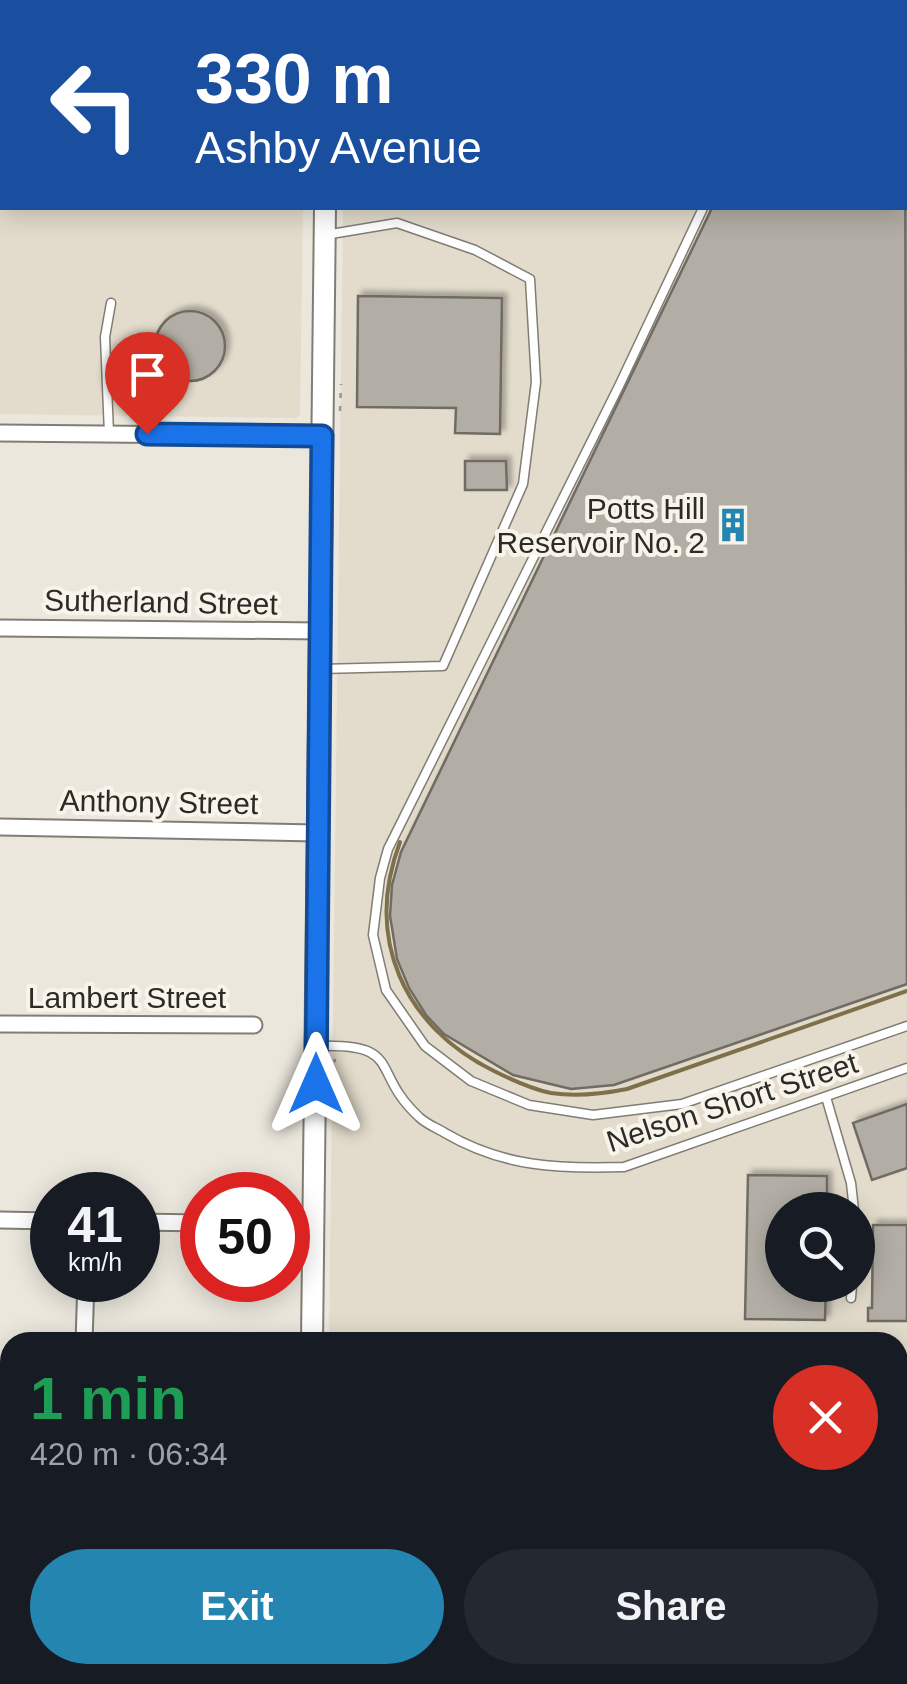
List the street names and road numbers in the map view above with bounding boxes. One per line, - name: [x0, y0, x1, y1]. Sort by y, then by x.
- street label: Sutherland Street: [44, 583, 279, 621]
- street label: Anthony Street: [59, 784, 259, 820]
- street label: Lambert Street: [28, 981, 227, 1014]
- street label: Nelson Short Street: [602, 1046, 862, 1158]

